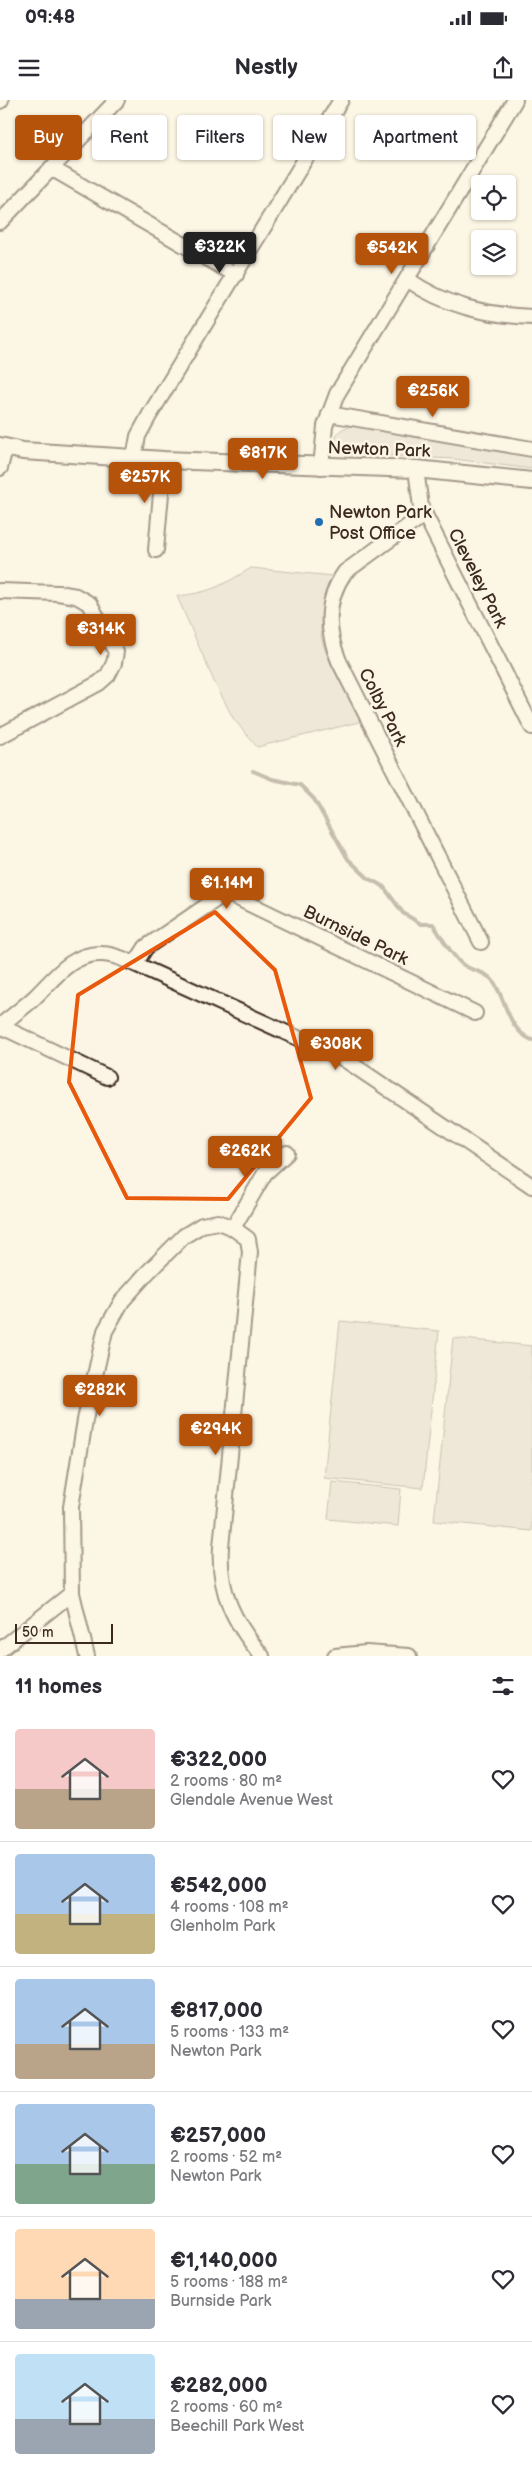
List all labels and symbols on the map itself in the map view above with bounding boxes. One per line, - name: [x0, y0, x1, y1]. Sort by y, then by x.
- pin: €322K: [185, 232, 255, 274]
- pin: €542K: [357, 232, 427, 275]
- pin: €256K: [398, 376, 468, 418]
- street label: Newton Park: [327, 437, 431, 462]
- pin: €817K: [228, 438, 298, 480]
- pin: €257K: [110, 462, 180, 504]
- place label: Newton Park Post Office: [329, 502, 432, 544]
- marker: Newton Park Post Office: [313, 516, 325, 528]
- street label: Cleveley Park: [444, 525, 512, 632]
- pin: €314K: [66, 614, 136, 656]
- street label: Colby Park: [354, 665, 411, 750]
- pin: €1.14M: [186, 868, 268, 910]
- street label: Burnside Park: [300, 901, 412, 970]
- pin: €308K: [301, 1028, 371, 1071]
- pin: €262K: [210, 1136, 280, 1178]
- pin: €282K: [65, 1374, 135, 1417]
- pin: €294K: [181, 1414, 251, 1456]
- scale bar: [15, 1621, 112, 1644]

